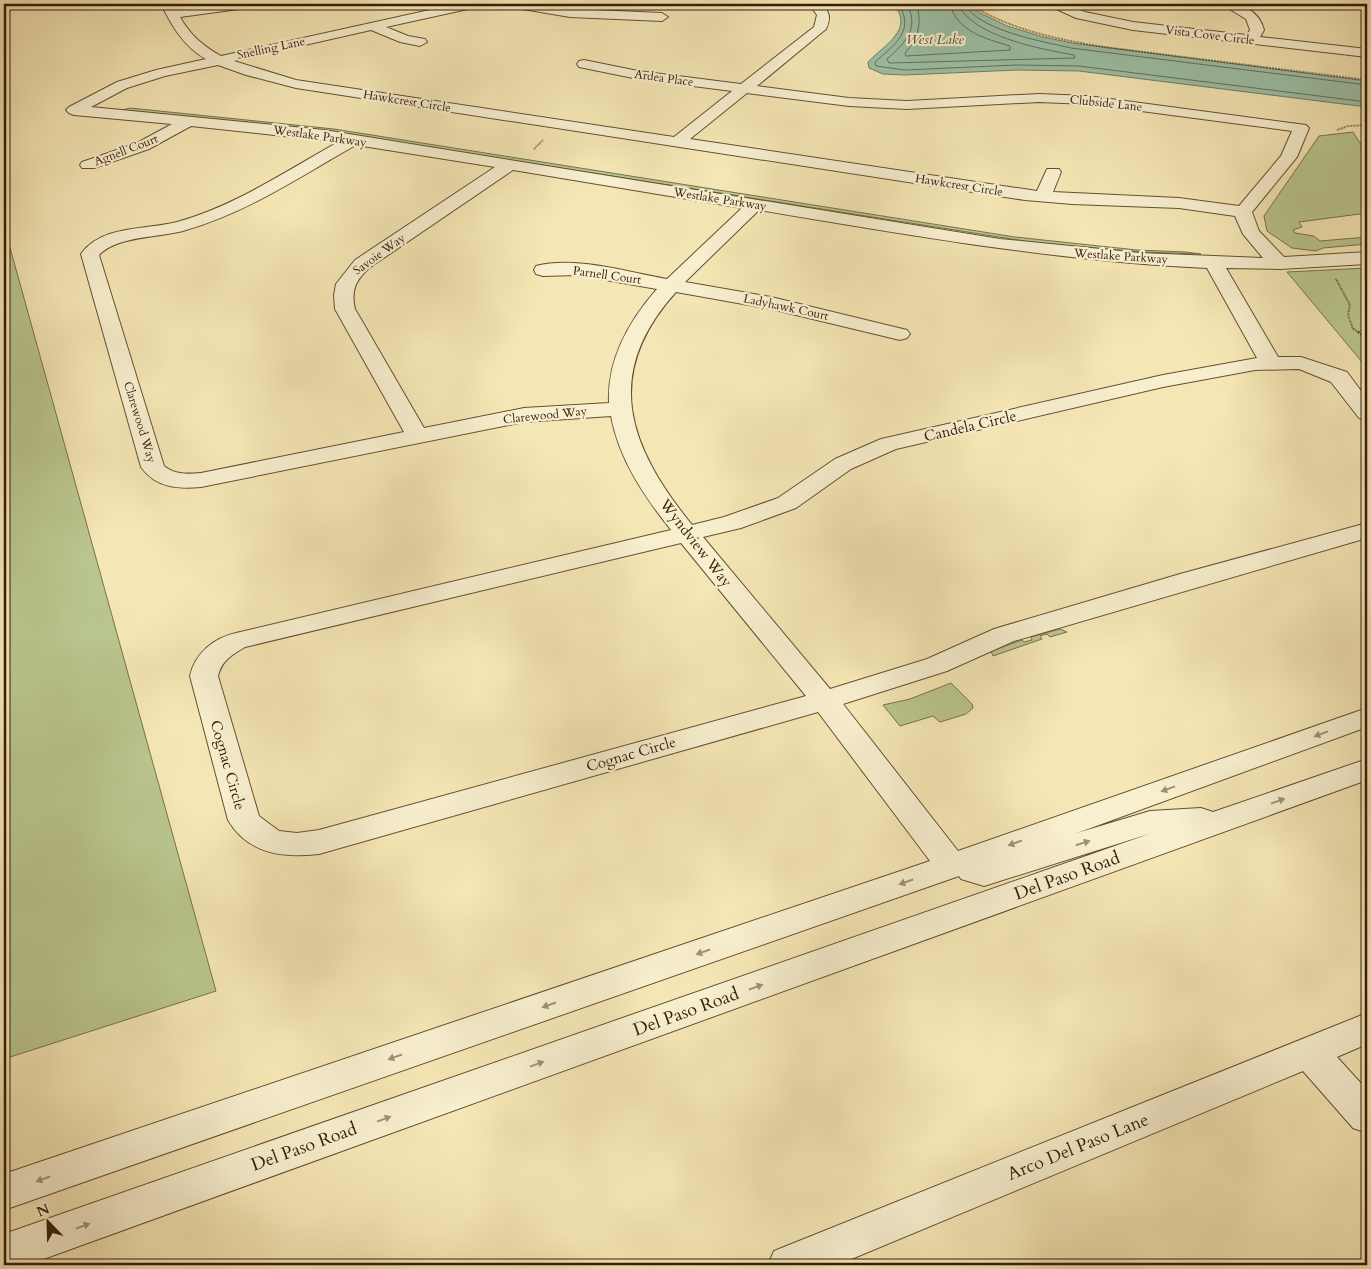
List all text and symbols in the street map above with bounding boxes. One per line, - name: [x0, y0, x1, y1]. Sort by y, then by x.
- street label: Vista Cove Circle: [1165, 22, 1255, 48]
- water label: West Lake: [906, 30, 965, 49]
- street label: Snelling Lane: [235, 33, 307, 63]
- street label: Ardea Place: [633, 66, 695, 90]
- street label: Hawkcrest Circle: [362, 86, 452, 116]
- street label: Clubside Lane: [1069, 91, 1143, 115]
- street label: Westlake Parkway: [271, 121, 368, 151]
- street label: Agnell Court: [92, 130, 160, 170]
- street label: Hawkcrest Circle: [914, 170, 1004, 200]
- street label: Westlake Parkway: [671, 184, 768, 214]
- street label: Savoie Way: [350, 229, 409, 278]
- street label: Westlake Parkway: [1073, 245, 1169, 267]
- street label: Parnell Court: [572, 262, 642, 288]
- street label: Ladyhawk Court: [742, 290, 830, 324]
- street label: Clarewood Way: [120, 379, 160, 465]
- street label: Clarewood Way: [502, 403, 588, 427]
- street label: Candela Circle: [922, 406, 1018, 446]
- street label: Wyndview Way: [655, 494, 737, 591]
- street label: Cognac Circle: [206, 718, 250, 812]
- one-way arrow: [1314, 731, 1329, 738]
- street label: Cognac Circle: [584, 732, 678, 776]
- one-way arrow: [1161, 785, 1176, 793]
- one-way arrow: [1271, 797, 1286, 805]
- one-way arrow: [1075, 839, 1090, 846]
- one-way arrow: [1008, 840, 1023, 847]
- street label: Del Paso Road: [1011, 845, 1124, 907]
- one-way arrow: [898, 878, 913, 886]
- one-way arrow: [695, 949, 710, 956]
- street label: Del Paso Road: [630, 981, 743, 1043]
- one-way arrow: [749, 982, 764, 990]
- one-way arrow: [541, 1001, 556, 1009]
- one-way arrow: [388, 1054, 403, 1062]
- one-way arrow: [530, 1060, 545, 1068]
- street label: Arco Del Paso Lane: [1004, 1107, 1152, 1187]
- one-way arrow: [377, 1115, 392, 1123]
- street label: Del Paso Road: [248, 1116, 361, 1178]
- one-way arrow: [35, 1175, 50, 1183]
- north arrow: [22, 1196, 72, 1246]
- text: N: [34, 1199, 52, 1222]
- one-way arrow: [75, 1222, 90, 1229]

